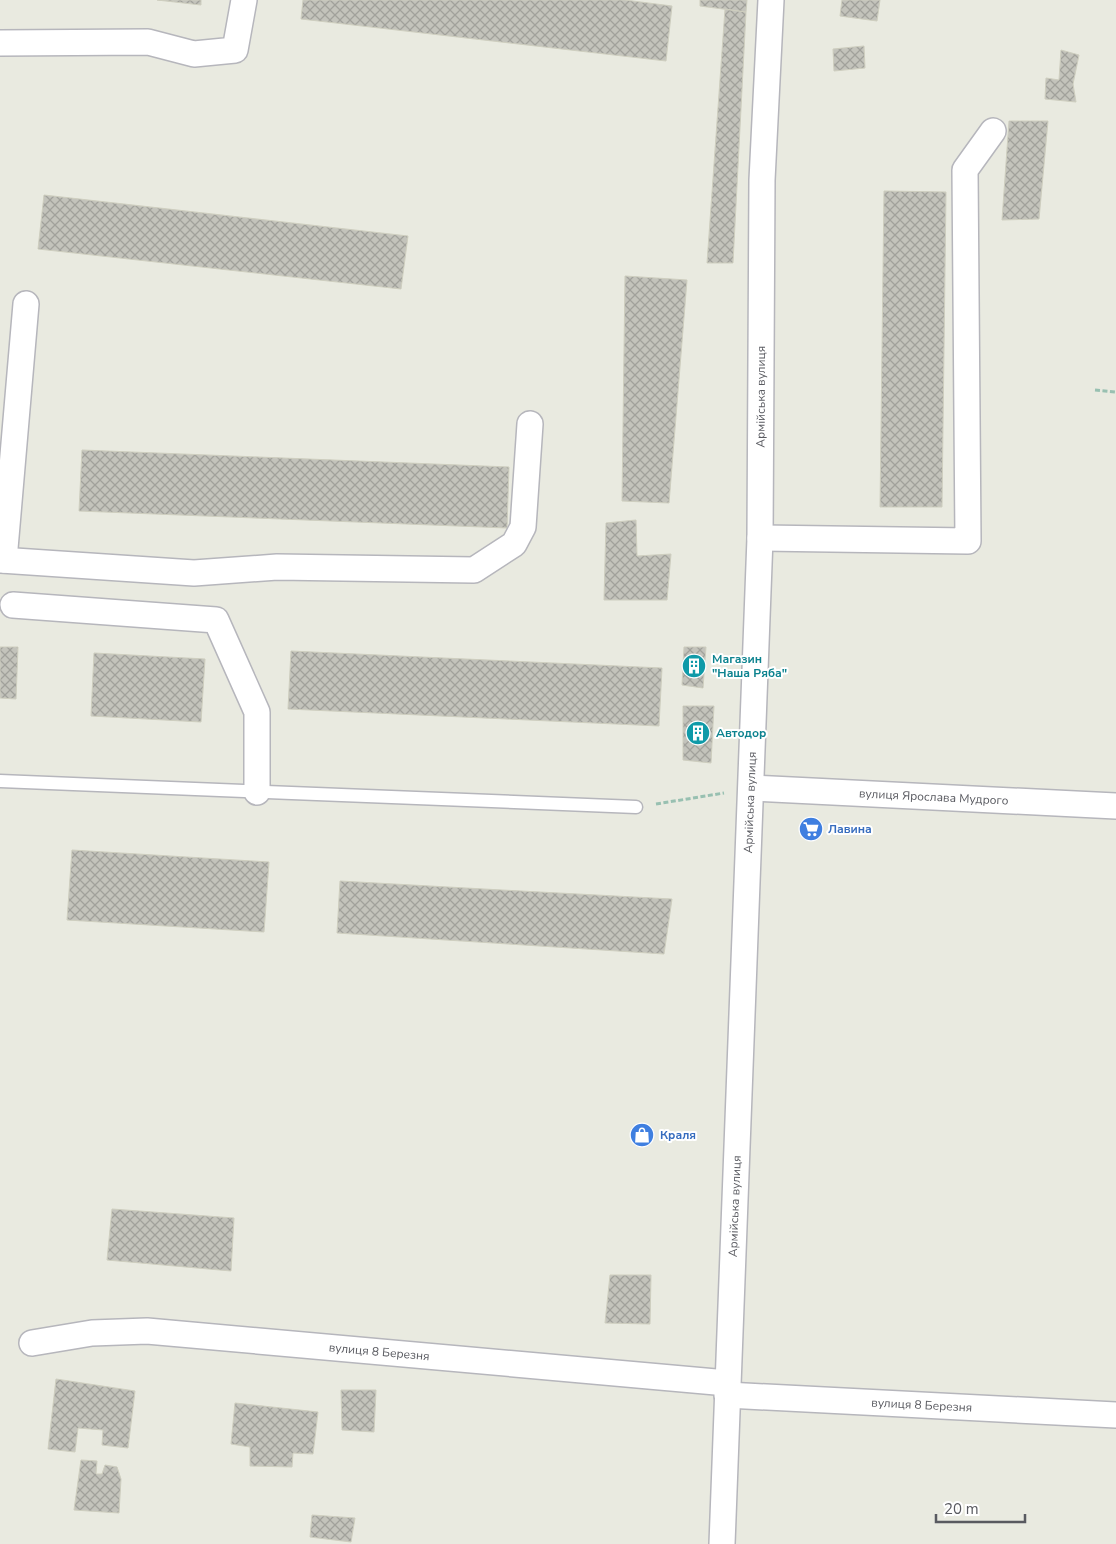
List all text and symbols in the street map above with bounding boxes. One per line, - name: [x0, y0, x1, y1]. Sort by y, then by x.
- street label: Армійська вулиця: [753, 346, 769, 448]
- place label: Магазин "Наша Ряба": [712, 651, 787, 681]
- building icon: Магазин "Наша Ряба": [681, 653, 707, 679]
- building icon: Автодор: [685, 720, 711, 746]
- place label: Автодор: [716, 725, 766, 741]
- street label: Армійська вулиця: [740, 751, 760, 854]
- street label: вулиця Ярослава Мудрого: [859, 785, 1009, 809]
- supermarket icon: Лавина: [798, 816, 824, 842]
- place label: Лавина: [828, 821, 872, 837]
- shop icon: Краля: [629, 1122, 655, 1148]
- place label: Краля: [660, 1127, 696, 1143]
- street label: Армійська вулиця: [725, 1155, 745, 1257]
- street label: вулиця 8 Березня: [328, 1339, 430, 1364]
- street label: вулиця 8 Березня: [871, 1394, 973, 1416]
- scale bar: [936, 1492, 1025, 1524]
- text: 20 m: [944, 1499, 979, 1519]

